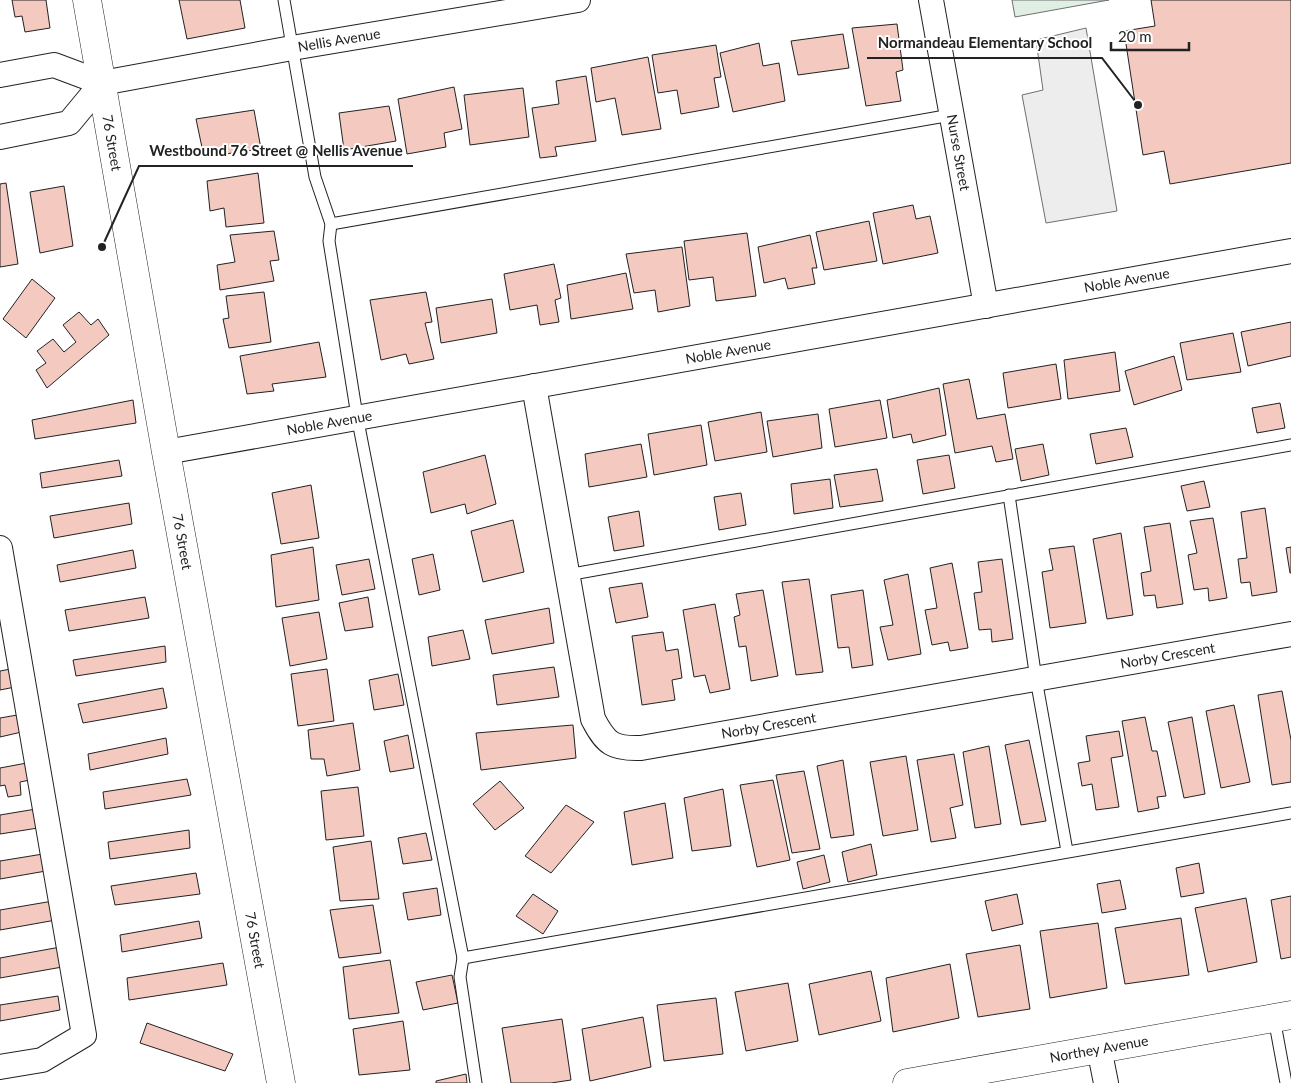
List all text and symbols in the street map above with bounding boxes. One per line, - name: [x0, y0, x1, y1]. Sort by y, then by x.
- scale bar: [1111, 20, 1188, 52]
- street label: Nellis Avenue: [296, 24, 382, 55]
- text: 20 m: [1118, 27, 1152, 45]
- callout: Normandeau Elementary School: [867, 28, 1102, 58]
- text: Normandeau Elementary School: [878, 33, 1092, 51]
- street label: 76 Street: [99, 113, 126, 172]
- street label: Nurse Street: [944, 113, 974, 192]
- callout: Westbound 76 Street @ Nellis Avenue: [139, 136, 413, 166]
- text: Westbound 76 Street @ Nellis Avenue: [149, 141, 403, 159]
- street label: Noble Avenue: [1083, 264, 1171, 296]
- street label: Noble Avenue: [684, 335, 772, 367]
- street label: Noble Avenue: [285, 406, 373, 438]
- street label: 76 Street: [169, 512, 196, 571]
- street label: Norby Crescent: [1119, 638, 1216, 672]
- street label: Norby Crescent: [720, 708, 817, 742]
- street label: 76 Street: [242, 911, 269, 969]
- street label: Northey Avenue: [1048, 1031, 1150, 1066]

